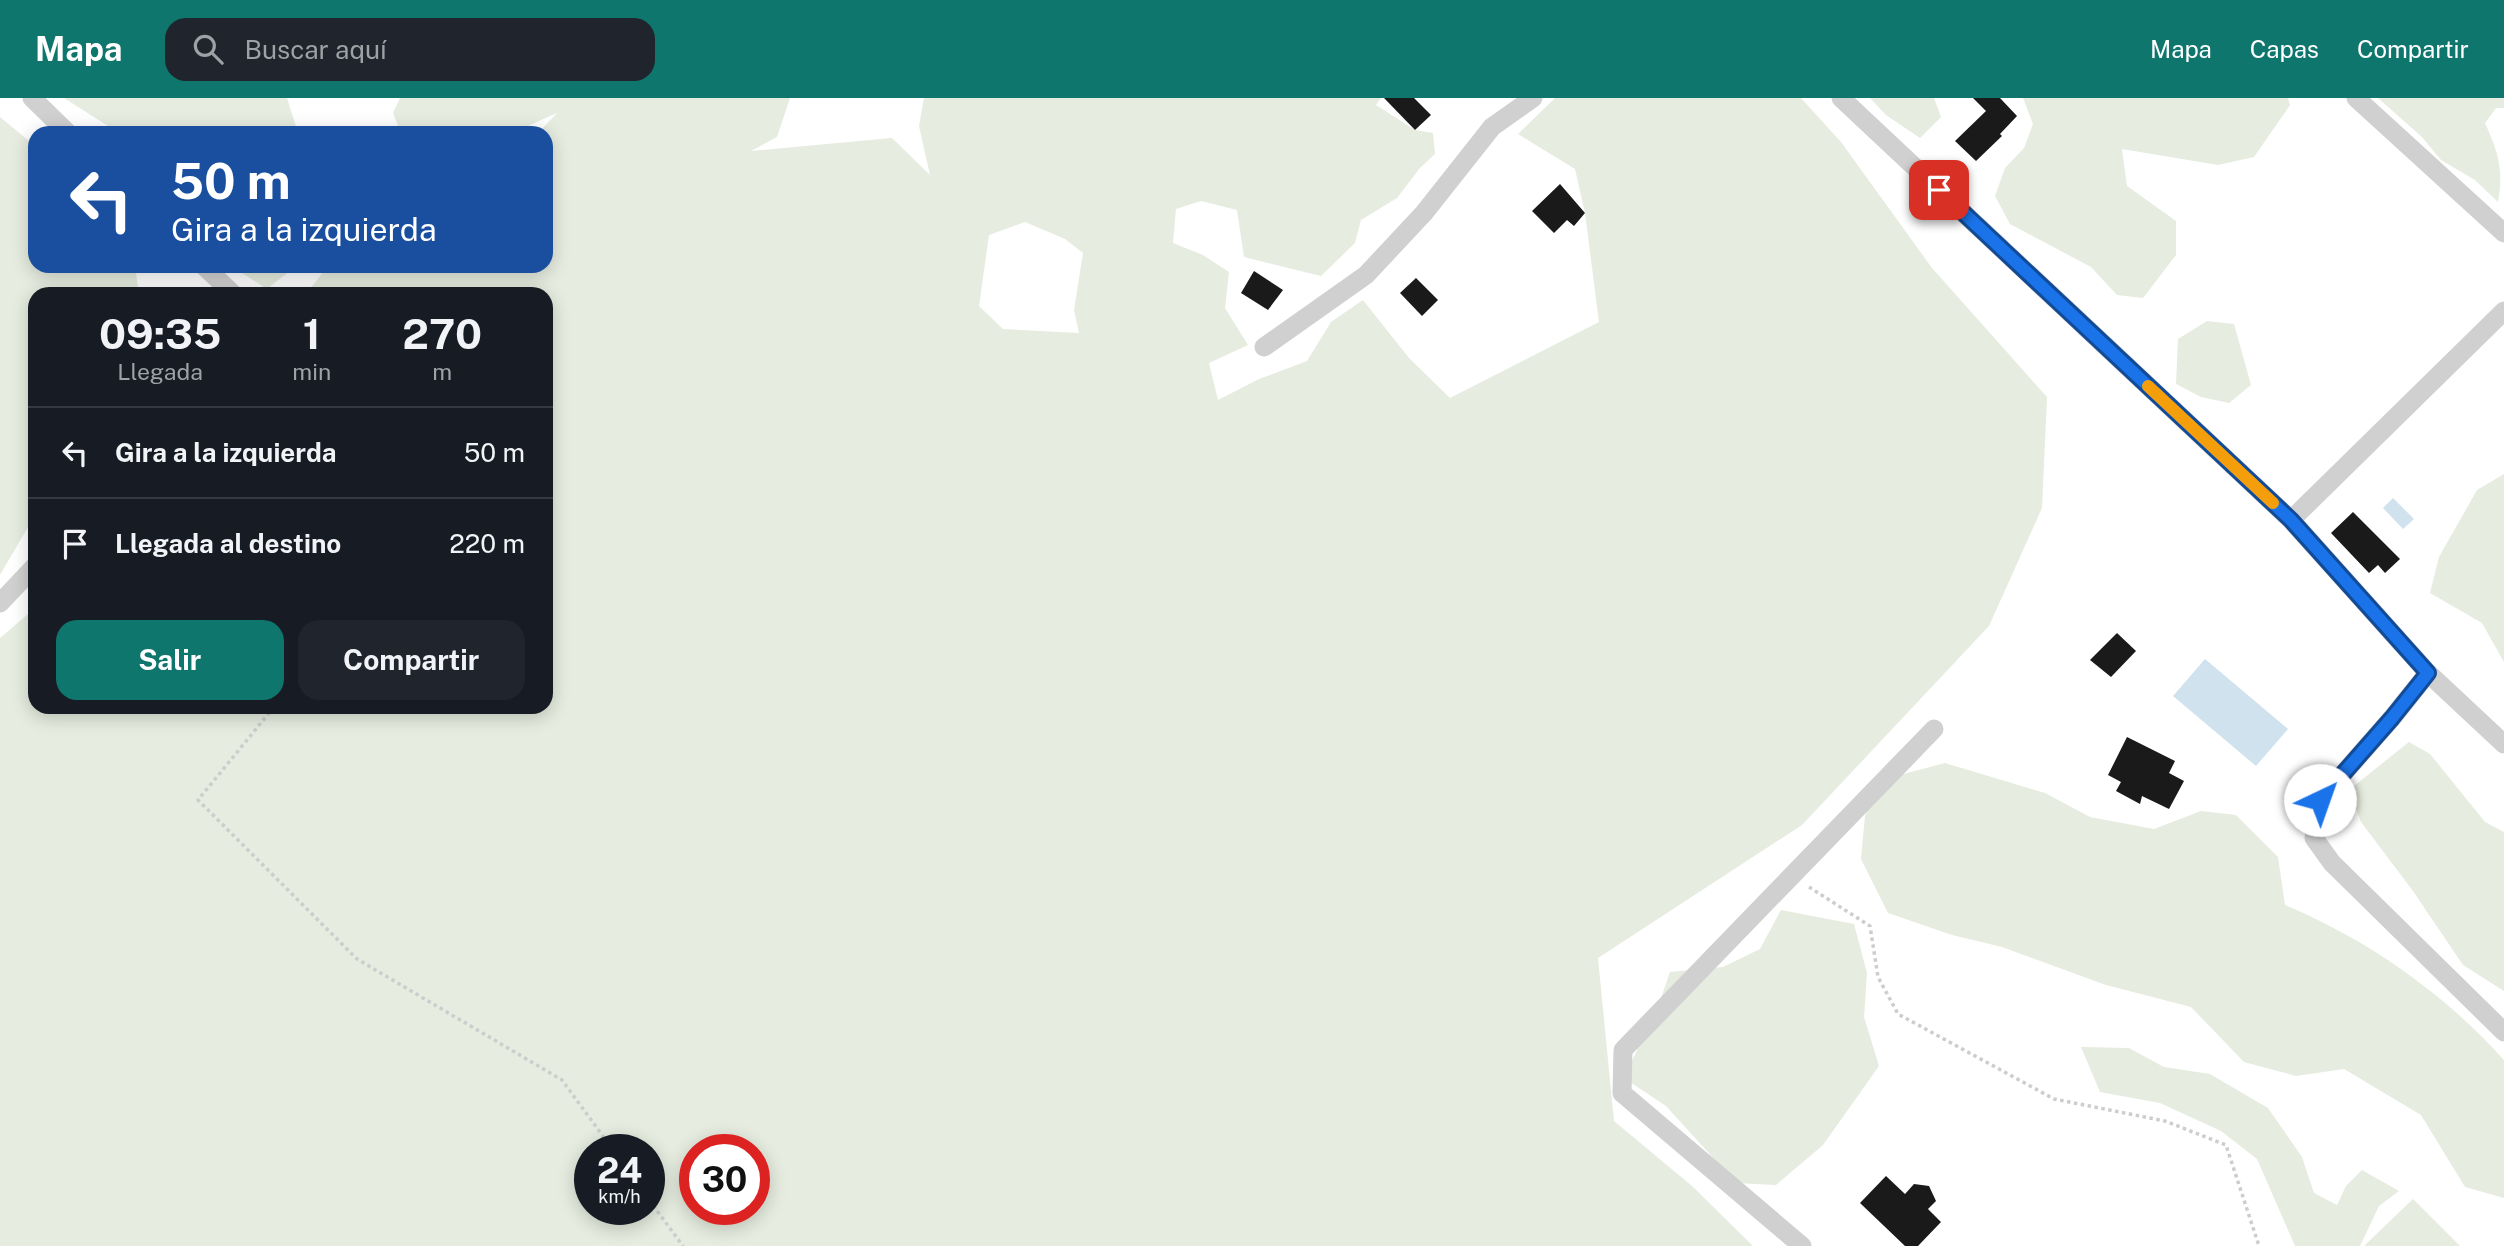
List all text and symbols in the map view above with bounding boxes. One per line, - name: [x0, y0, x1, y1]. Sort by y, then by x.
- search box: [165, 18, 655, 81]
- text: Mapa: [35, 30, 123, 68]
- icon: search: [189, 30, 227, 68]
- text: Buscar aquí: [245, 34, 386, 65]
- text: Mapa: [2150, 35, 2212, 63]
- text: Capas: [2250, 35, 2319, 63]
- text: Compartir: [2357, 35, 2469, 63]
- text: 50 m: [171, 152, 291, 210]
- icon: left: [56, 154, 147, 245]
- pin: [1909, 160, 1969, 220]
- icon: arrive: [1920, 171, 1958, 209]
- text: Gira a la izquierda: [171, 211, 437, 248]
- text: 09:35: [99, 309, 221, 358]
- text: 1: [303, 309, 321, 358]
- text: 270: [402, 309, 482, 358]
- text: Llegada: [117, 358, 203, 385]
- text: min: [292, 358, 331, 385]
- text: m: [432, 358, 452, 385]
- icon: left: [56, 434, 94, 472]
- text: Gira a la izquierda: [115, 437, 337, 468]
- text: 50 m: [464, 437, 525, 468]
- icon: arrive: [56, 525, 94, 563]
- text: Llegada al destino: [115, 528, 341, 559]
- text: 220 m: [449, 528, 525, 559]
- button: Salir: [56, 620, 284, 700]
- button: Compartir: [298, 620, 525, 700]
- position arrow: [2283, 763, 2357, 837]
- speed limit sign: 30: [679, 1134, 770, 1225]
- text: 24: [597, 1150, 642, 1191]
- text: km/h: [598, 1186, 641, 1207]

